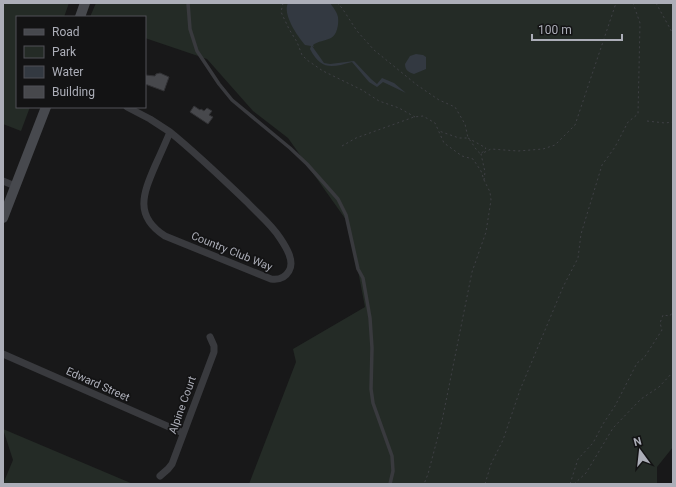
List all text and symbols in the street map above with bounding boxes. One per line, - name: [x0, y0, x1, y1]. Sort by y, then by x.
- legend: [16, 16, 146, 108]
- scale bar: [532, 16, 622, 42]
- text: 100 m: [538, 23, 572, 37]
- text: Road: [52, 25, 80, 39]
- text: Park: [52, 45, 77, 59]
- text: Water: [52, 65, 83, 79]
- text: Building: [52, 85, 95, 99]
- street label: Country Club Way: [189, 229, 275, 274]
- street label: Edward Street: [64, 365, 132, 404]
- street label: Alpine Court: [166, 374, 199, 436]
- north arrow: [620, 431, 660, 471]
- text: N: [632, 434, 643, 449]

